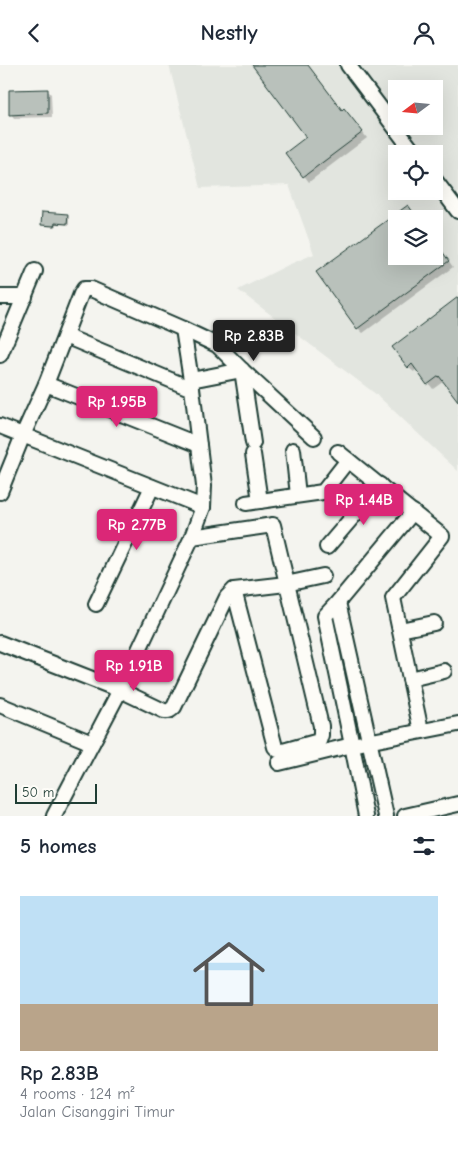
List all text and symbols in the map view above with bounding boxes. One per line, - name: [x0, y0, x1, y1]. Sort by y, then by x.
- icon: back: [20, 19, 48, 47]
- icon: person: [410, 19, 438, 47]
- text: Nestly: [201, 20, 257, 46]
- north arrow: [388, 80, 442, 135]
- map controls: [388, 80, 443, 265]
- button: locate: [388, 145, 443, 200]
- button: layers: [388, 210, 443, 265]
- pin: Rp 2.83B: [202, 319, 306, 362]
- text: Rp 2.83B: [224, 327, 284, 345]
- pin: Rp 1.95B: [65, 385, 169, 428]
- text: Rp 1.95B: [87, 393, 147, 411]
- pin: Rp 1.44B: [312, 483, 416, 526]
- text: Rp 1.44B: [335, 491, 393, 509]
- pin: Rp 2.77B: [85, 509, 189, 551]
- text: Rp 2.77B: [108, 516, 166, 534]
- pin: Rp 1.91B: [82, 649, 186, 692]
- text: Rp 1.91B: [106, 657, 162, 675]
- scale bar: [15, 781, 98, 804]
- text: 50 m: [22, 784, 54, 801]
- icon: filters: [410, 832, 438, 860]
- text: 5 homes: [20, 834, 97, 858]
- icon: home: [184, 929, 274, 1019]
- text: Rp 2.83B: [20, 1061, 99, 1085]
- text: 4 rooms · 124 m²: [20, 1085, 134, 1103]
- text: Jalan Cisanggiri Timur: [20, 1103, 174, 1121]

